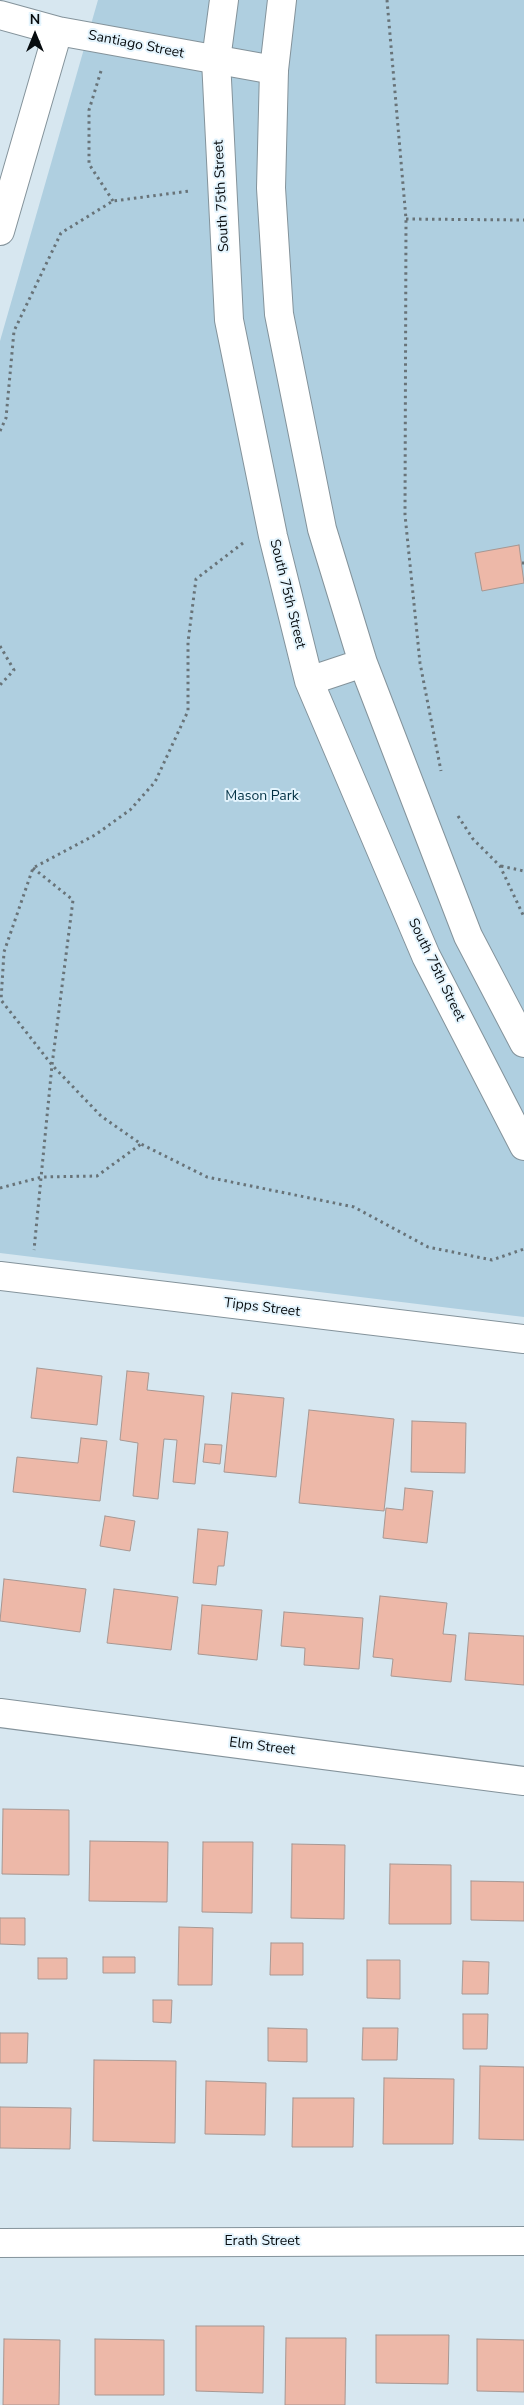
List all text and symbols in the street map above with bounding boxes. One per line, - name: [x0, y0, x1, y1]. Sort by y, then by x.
- north arrow: [10, 10, 60, 60]
- text: N: [30, 10, 40, 29]
- street label: Santiago Street: [87, 27, 185, 63]
- street label: South 75th Street: [211, 140, 233, 252]
- street label: South 75th Street: [265, 538, 309, 650]
- park label: Mason Park: [225, 789, 299, 805]
- street label: South 75th Street: [404, 916, 468, 1024]
- street label: Tipps Street: [223, 1295, 301, 1321]
- street label: Elm Street: [228, 1735, 296, 1759]
- street label: Erath Street: [224, 2234, 300, 2250]

